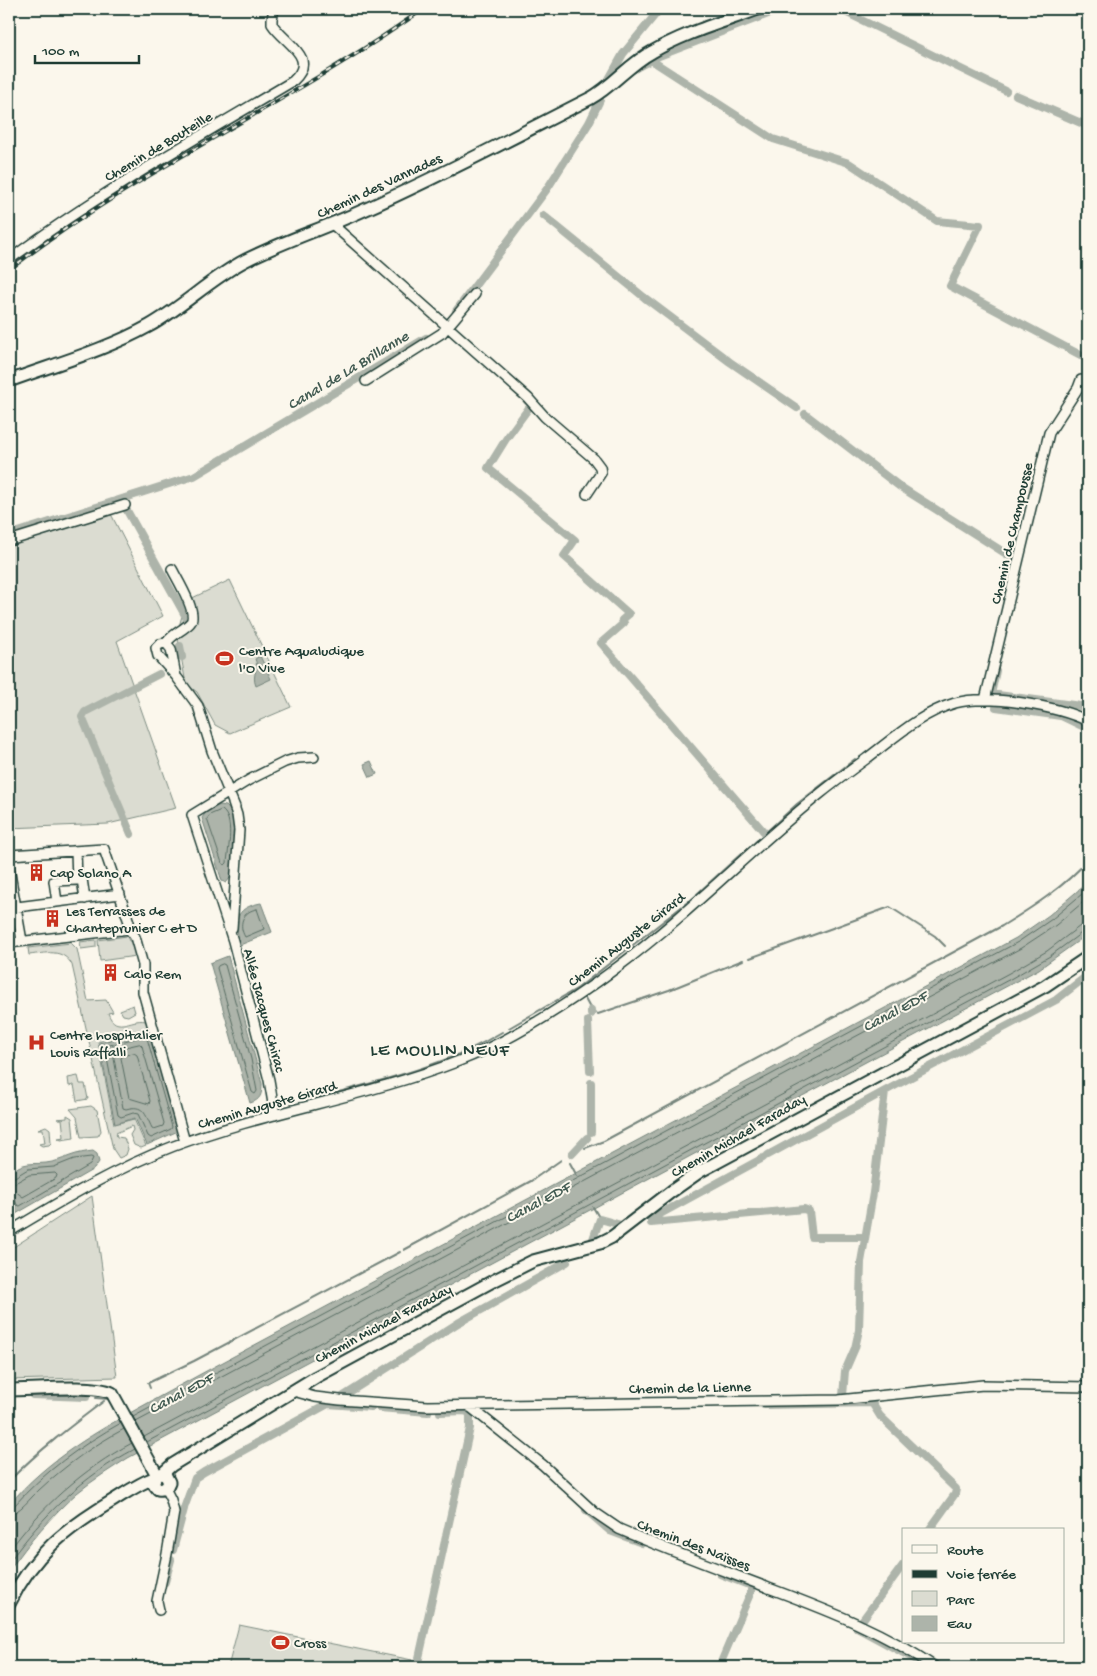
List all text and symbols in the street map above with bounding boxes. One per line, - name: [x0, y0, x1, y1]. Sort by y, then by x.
- scale bar: [35, 32, 139, 64]
- text: 100 m: [41, 43, 80, 61]
- street label: Chemin de Bouteille: [102, 108, 216, 187]
- street label: Chemin des Vannades: [315, 150, 445, 224]
- water label: Canal de La Brillanne: [285, 328, 413, 416]
- street label: Chemin de Champousse: [988, 461, 1038, 606]
- place label: Centre Aqualudique l'O Vive: [239, 643, 364, 678]
- sports icon: Centre Aqualudique l'O Vive: [215, 649, 235, 669]
- building icon: Cap Solano A: [26, 862, 46, 882]
- place label: Cap Solano A: [50, 865, 132, 883]
- street label: Chemin Auguste Girard: [565, 889, 690, 992]
- place label: Les Terrasses de Chanteprunier C et D: [66, 903, 197, 938]
- building icon: Les Terrasses de Chanteprunier C et D: [42, 909, 62, 929]
- street label: Allée Jacques Chirac: [238, 947, 288, 1075]
- building icon: Calo Rem: [100, 963, 120, 983]
- place label: Calo Rem: [124, 966, 182, 984]
- water label: Canal EDF: [860, 987, 933, 1038]
- place label: Centre hospitalier Louis Raffalli: [50, 1027, 163, 1062]
- hospital icon: Centre hospitalier Louis Raffalli: [26, 1033, 46, 1053]
- district label: LE MOULIN NEUF: [370, 1041, 510, 1062]
- street label: Chemin Auguste Girard: [196, 1077, 340, 1134]
- street label: Chemin Michael Faraday: [669, 1091, 810, 1183]
- water label: Canal EDF: [503, 1178, 576, 1229]
- street label: Chemin Michael Faraday: [312, 1281, 456, 1368]
- water label: Canal EDF: [146, 1369, 219, 1420]
- street label: Chemin de la Lienne: [629, 1379, 752, 1399]
- street label: Chemin des Naïsses: [634, 1516, 753, 1576]
- legend: [902, 1528, 1064, 1644]
- text: Route: [947, 1542, 984, 1560]
- text: Voie ferrée: [946, 1566, 1016, 1584]
- text: Parc: [946, 1592, 975, 1610]
- text: Eau: [947, 1616, 972, 1634]
- sports icon: Cross: [270, 1632, 290, 1652]
- place label: Cross: [294, 1635, 327, 1653]

